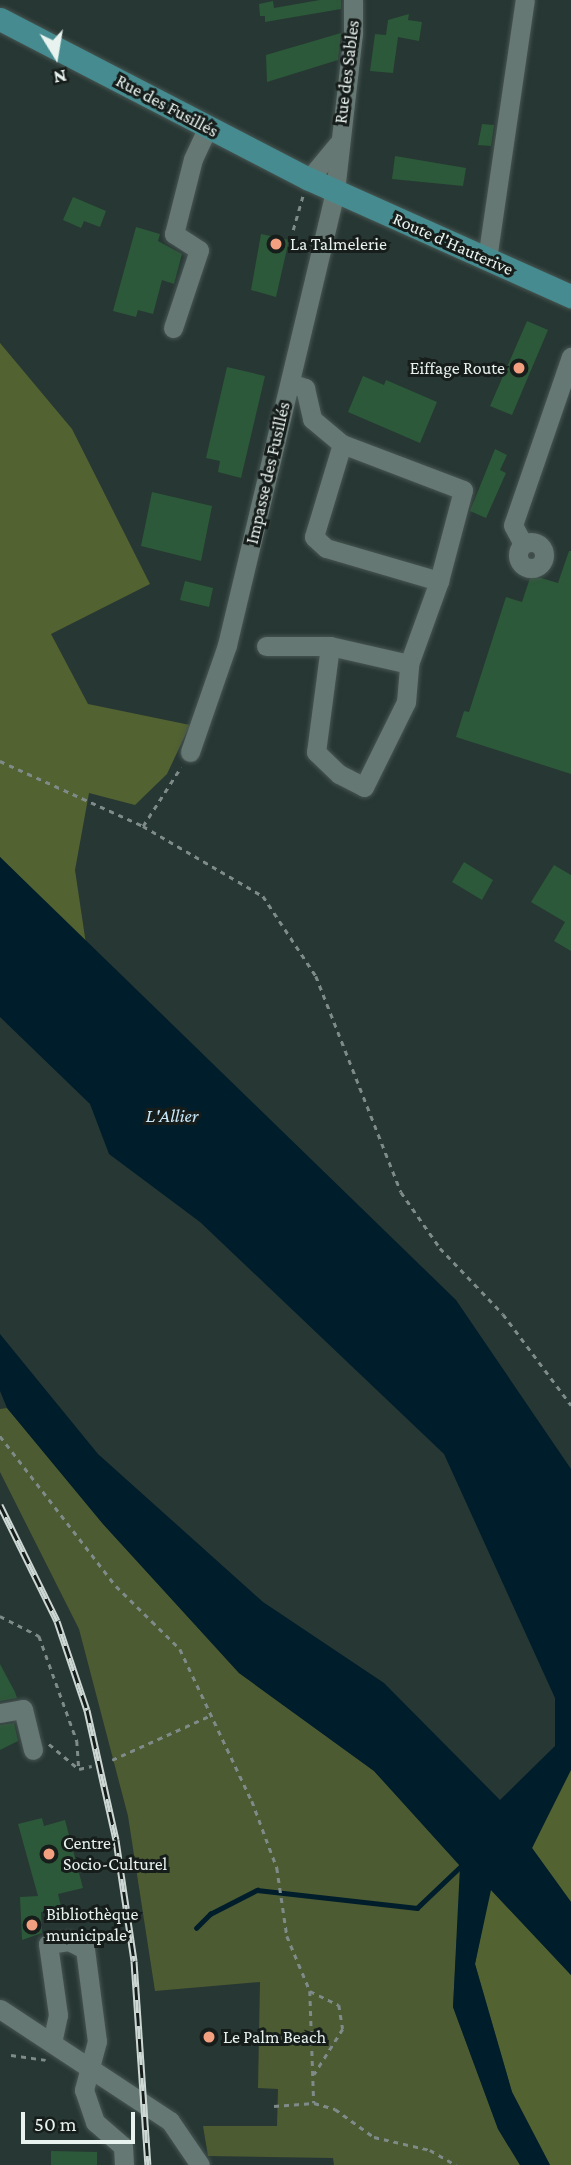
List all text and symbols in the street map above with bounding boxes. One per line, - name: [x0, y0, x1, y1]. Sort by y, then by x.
- street label: Rue des Sables: [330, 19, 364, 125]
- north arrow: [21, 21, 91, 91]
- text: N: [52, 66, 68, 89]
- street label: Rue des Fusillés: [112, 70, 222, 142]
- street label: Route d'Hauterive: [389, 208, 517, 280]
- place label: La Talmelerie: [290, 233, 387, 255]
- marker: La Talmelerie: [268, 236, 284, 252]
- place label: Eiffage Route: [410, 357, 505, 379]
- marker: Eiffage Route: [511, 360, 527, 376]
- street label: Impasse des Fusillés: [241, 400, 295, 546]
- water label: L'Allier: [146, 1105, 198, 1127]
- place label: Centre Socio-Culturel: [63, 1833, 167, 1876]
- marker: Centre Socio-Culturel: [41, 1846, 57, 1862]
- place label: Bibliothèque municipale: [46, 1904, 138, 1946]
- marker: Bibliothèque municipale: [24, 1917, 40, 1933]
- place label: Le Palm Beach: [223, 2026, 326, 2048]
- marker: Le Palm Beach: [201, 2029, 217, 2045]
- scale bar: [24, 2098, 138, 2142]
- text: 50 m: [34, 2112, 77, 2136]

